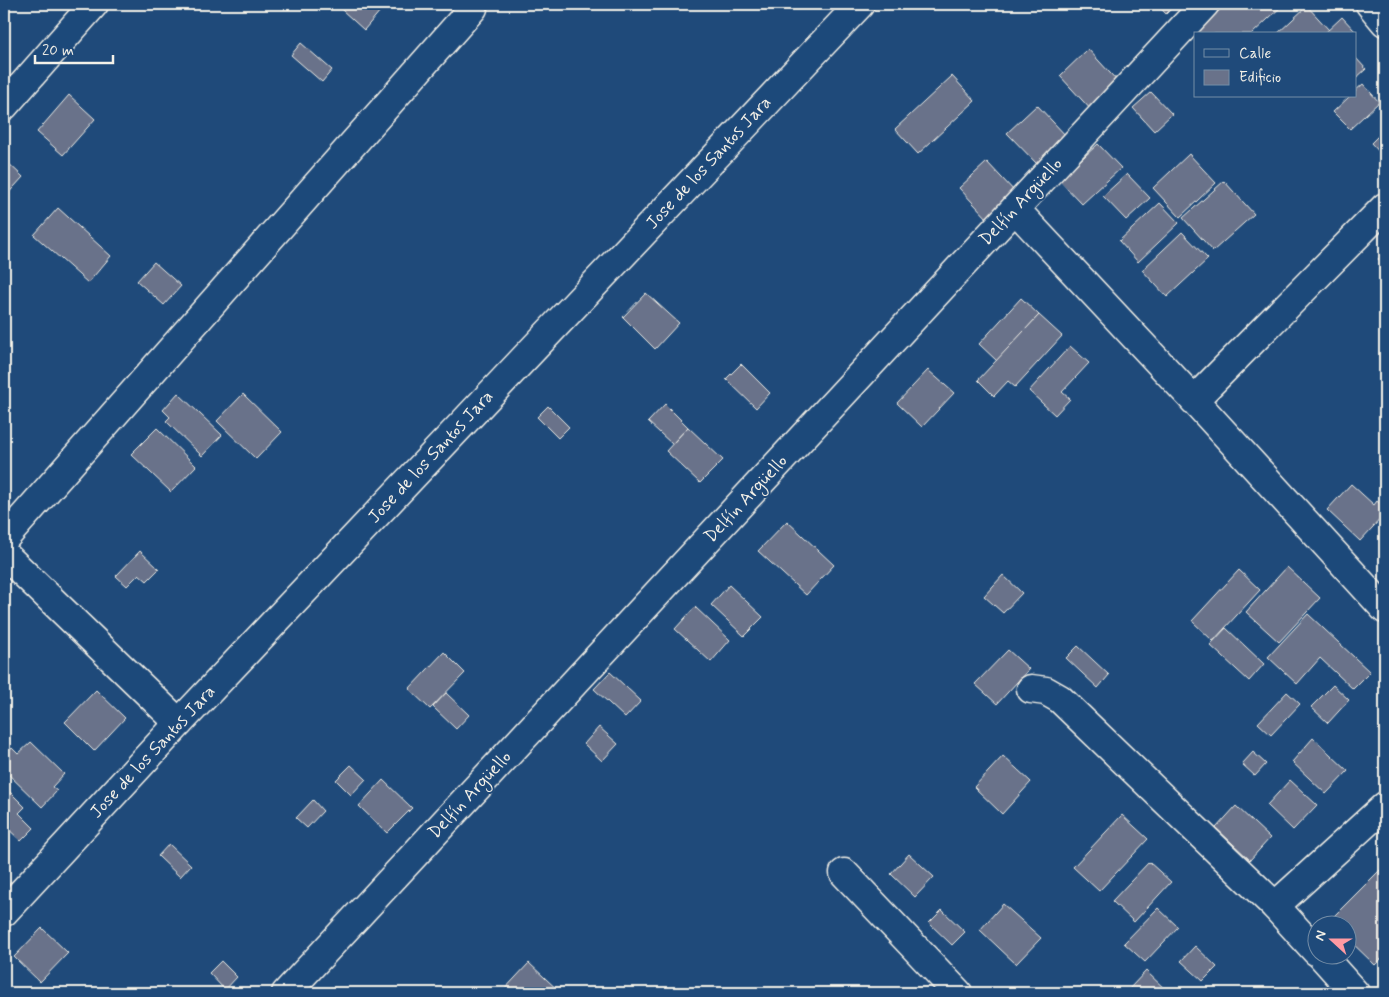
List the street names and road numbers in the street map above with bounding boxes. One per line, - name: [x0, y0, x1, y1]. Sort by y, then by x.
- street label: Jose de los Santos Jara: [641, 91, 777, 235]
- street label: Delfín Argüello: [974, 153, 1069, 252]
- street label: Jose de los Santos Jara: [363, 385, 499, 529]
- street label: Delfín Argüello: [699, 450, 794, 549]
- street label: Jose de los Santos Jara: [85, 680, 221, 824]
- street label: Delfín Argüello: [423, 746, 518, 845]

